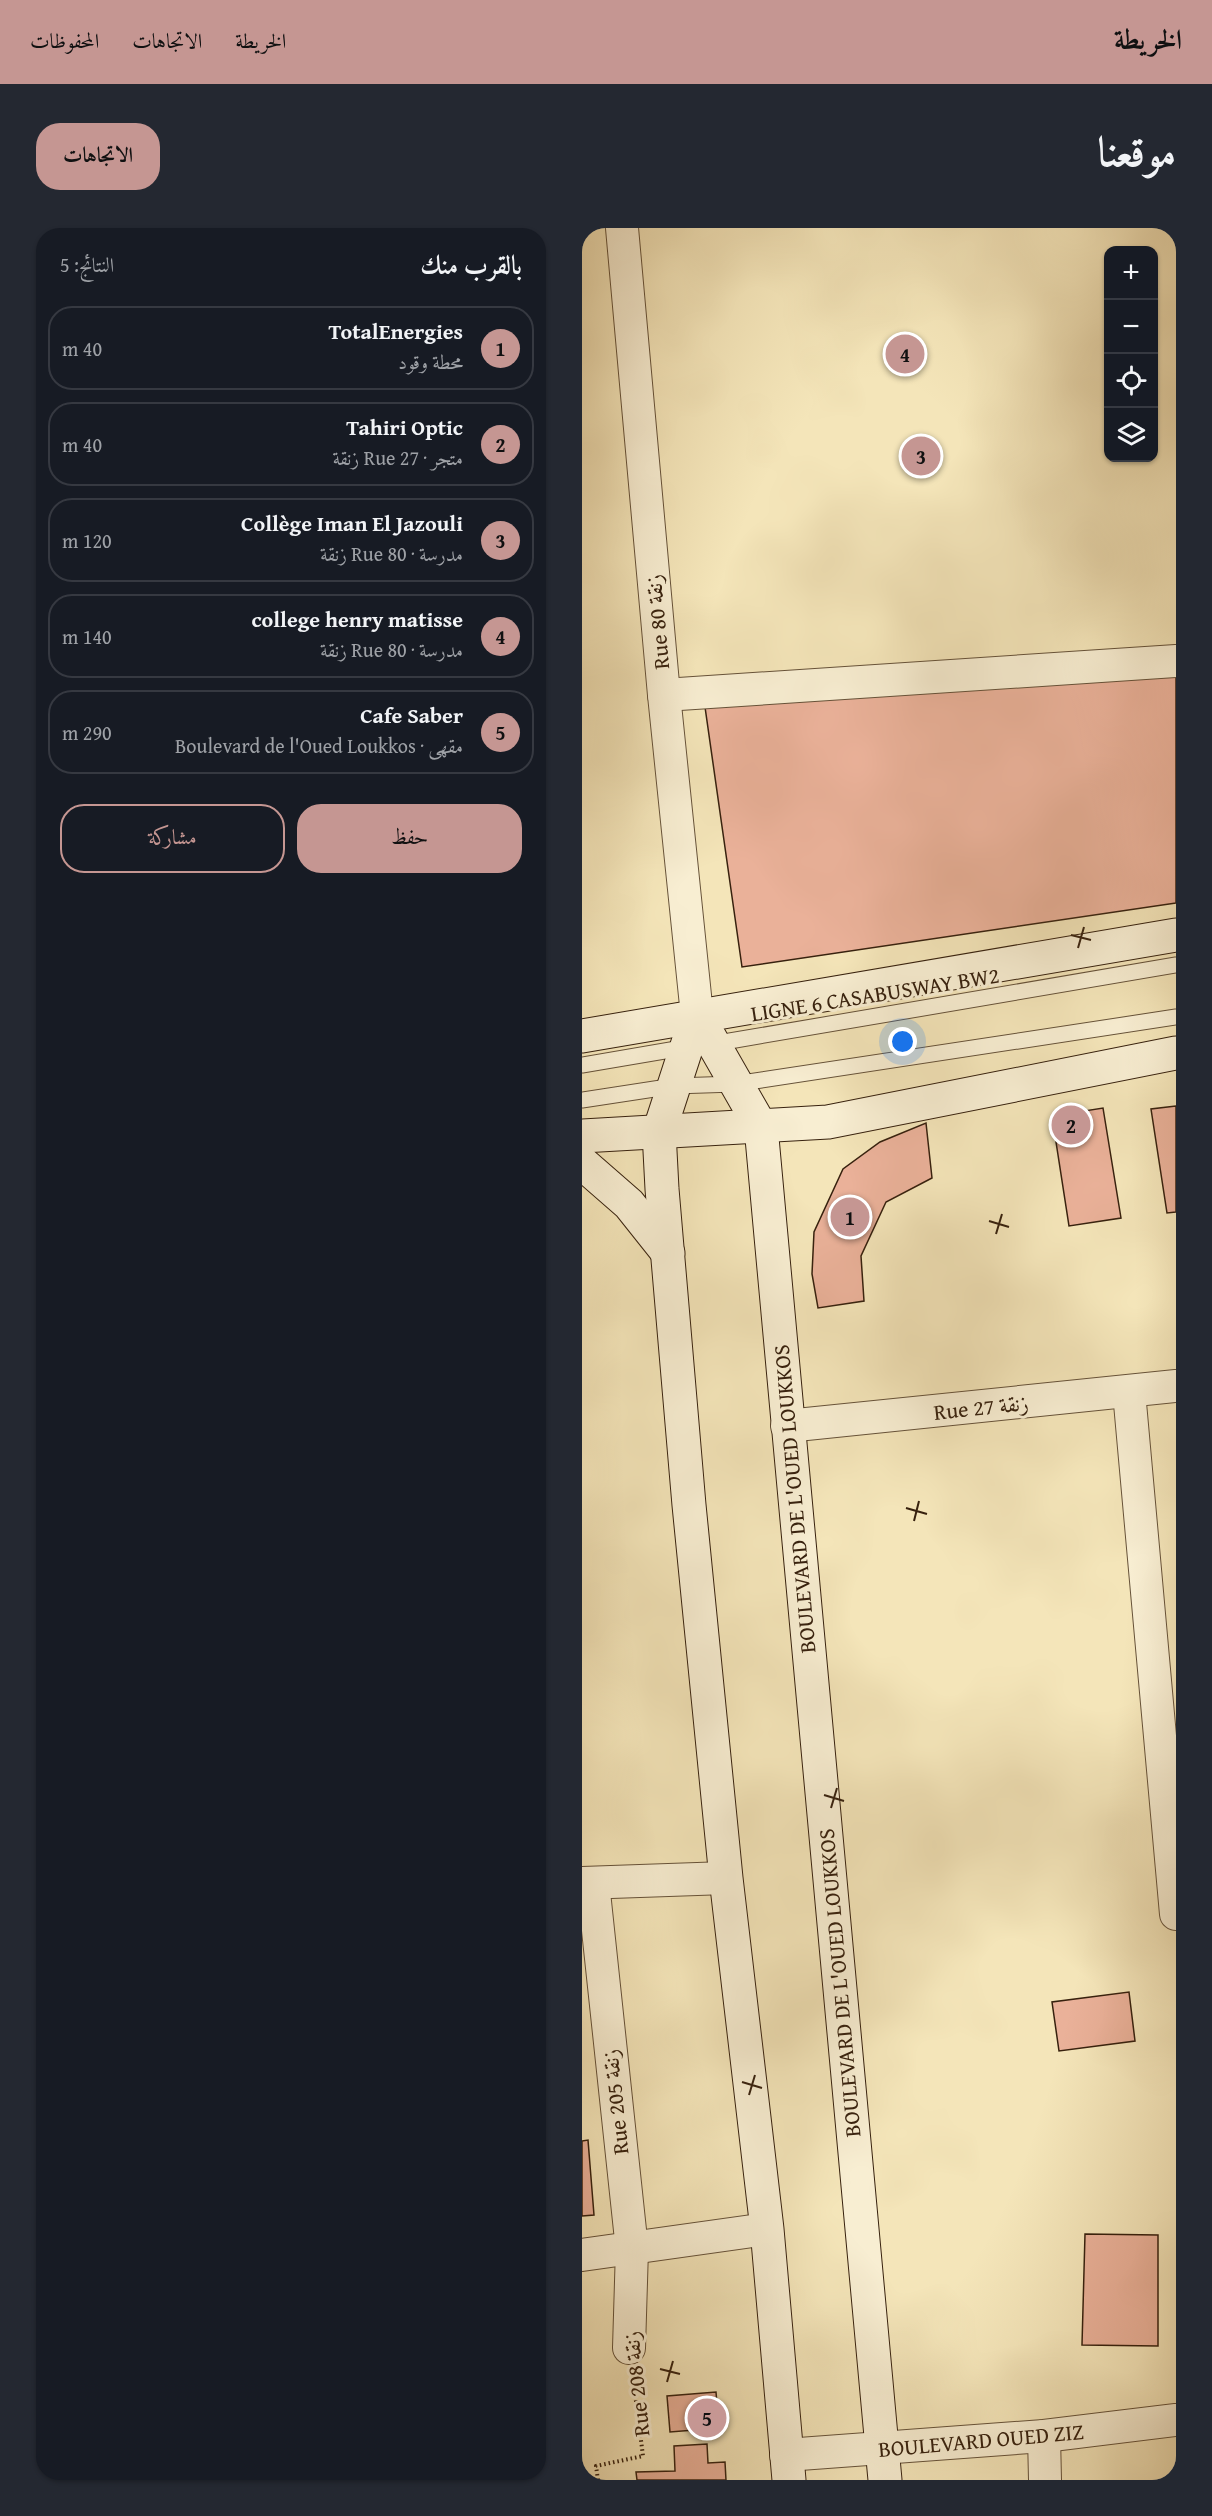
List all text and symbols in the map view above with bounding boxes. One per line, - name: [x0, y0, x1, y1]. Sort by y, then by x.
- text: الخريطة: [1114, 18, 1182, 59]
- text: المحفوظات: [30, 25, 99, 56]
- text: الاتجاهات: [132, 25, 202, 56]
- text: الخريطة: [235, 25, 286, 56]
- text: موقعنا: [1098, 120, 1176, 181]
- button: الاتجاهات: [36, 123, 160, 190]
- text: بالقرب منك: [420, 245, 522, 284]
- map controls: [1104, 246, 1158, 462]
- button: +: [1104, 246, 1158, 300]
- text: النتائج: 5: [60, 250, 114, 279]
- button: −: [1104, 300, 1158, 354]
- text: TotalEnergies: [328, 315, 463, 347]
- pin: 4: [886, 332, 924, 376]
- text: 40 m: [62, 334, 102, 363]
- text: 1: [495, 334, 506, 363]
- text: محطة وقود: [398, 347, 463, 376]
- button: locate: [1104, 354, 1158, 408]
- button: layers: [1104, 408, 1158, 462]
- text: Tahiri Optic: [346, 411, 463, 443]
- text: 40 m: [62, 430, 102, 459]
- text: 2: [495, 430, 506, 459]
- pin: 3: [902, 434, 940, 478]
- text: متجر · Rue 27 زنقة: [332, 443, 463, 472]
- text: Collège Iman El Jazouli: [241, 507, 463, 539]
- text: 120 m: [62, 526, 112, 555]
- text: 3: [495, 526, 506, 555]
- text: مدرسة · Rue 80 زنقة: [320, 539, 463, 568]
- street label: Rue 80 زنقة: [637, 573, 677, 671]
- text: college henry matisse: [251, 603, 463, 635]
- text: 140 m: [62, 622, 112, 651]
- text: 4: [495, 622, 506, 651]
- text: مدرسة · Rue 80 زنقة: [320, 635, 463, 664]
- text: Cafe Saber: [360, 699, 463, 731]
- text: 290 m: [62, 718, 112, 747]
- text: 5: [495, 718, 506, 747]
- text: مقهى · Boulevard de l'Oued Loukkos: [175, 731, 463, 760]
- button: مشاركة: [60, 804, 285, 873]
- button: حفظ: [297, 804, 522, 873]
- street label: LIGNE 6 CASABUSWAY BW2: [749, 959, 1001, 1029]
- your location: [888, 1027, 917, 1056]
- pin: 2: [1052, 1102, 1090, 1148]
- pin: 1: [830, 1194, 870, 1240]
- street label: BOULEVARD DE L'OUED LOUKKOS: [765, 1343, 823, 1655]
- street label: Rue 27 زنقة: [932, 1386, 1030, 1428]
- street label: BOULEVARD DE L'OUED LOUKKOS: [810, 1827, 868, 2139]
- street label: Rue 205 زنقة: [594, 2048, 636, 2156]
- street label: Rue 208 زنقة: [615, 2330, 657, 2438]
- pin: 5: [688, 2396, 726, 2440]
- street label: BOULEVARD OUED ZIZ: [877, 2415, 1085, 2465]

